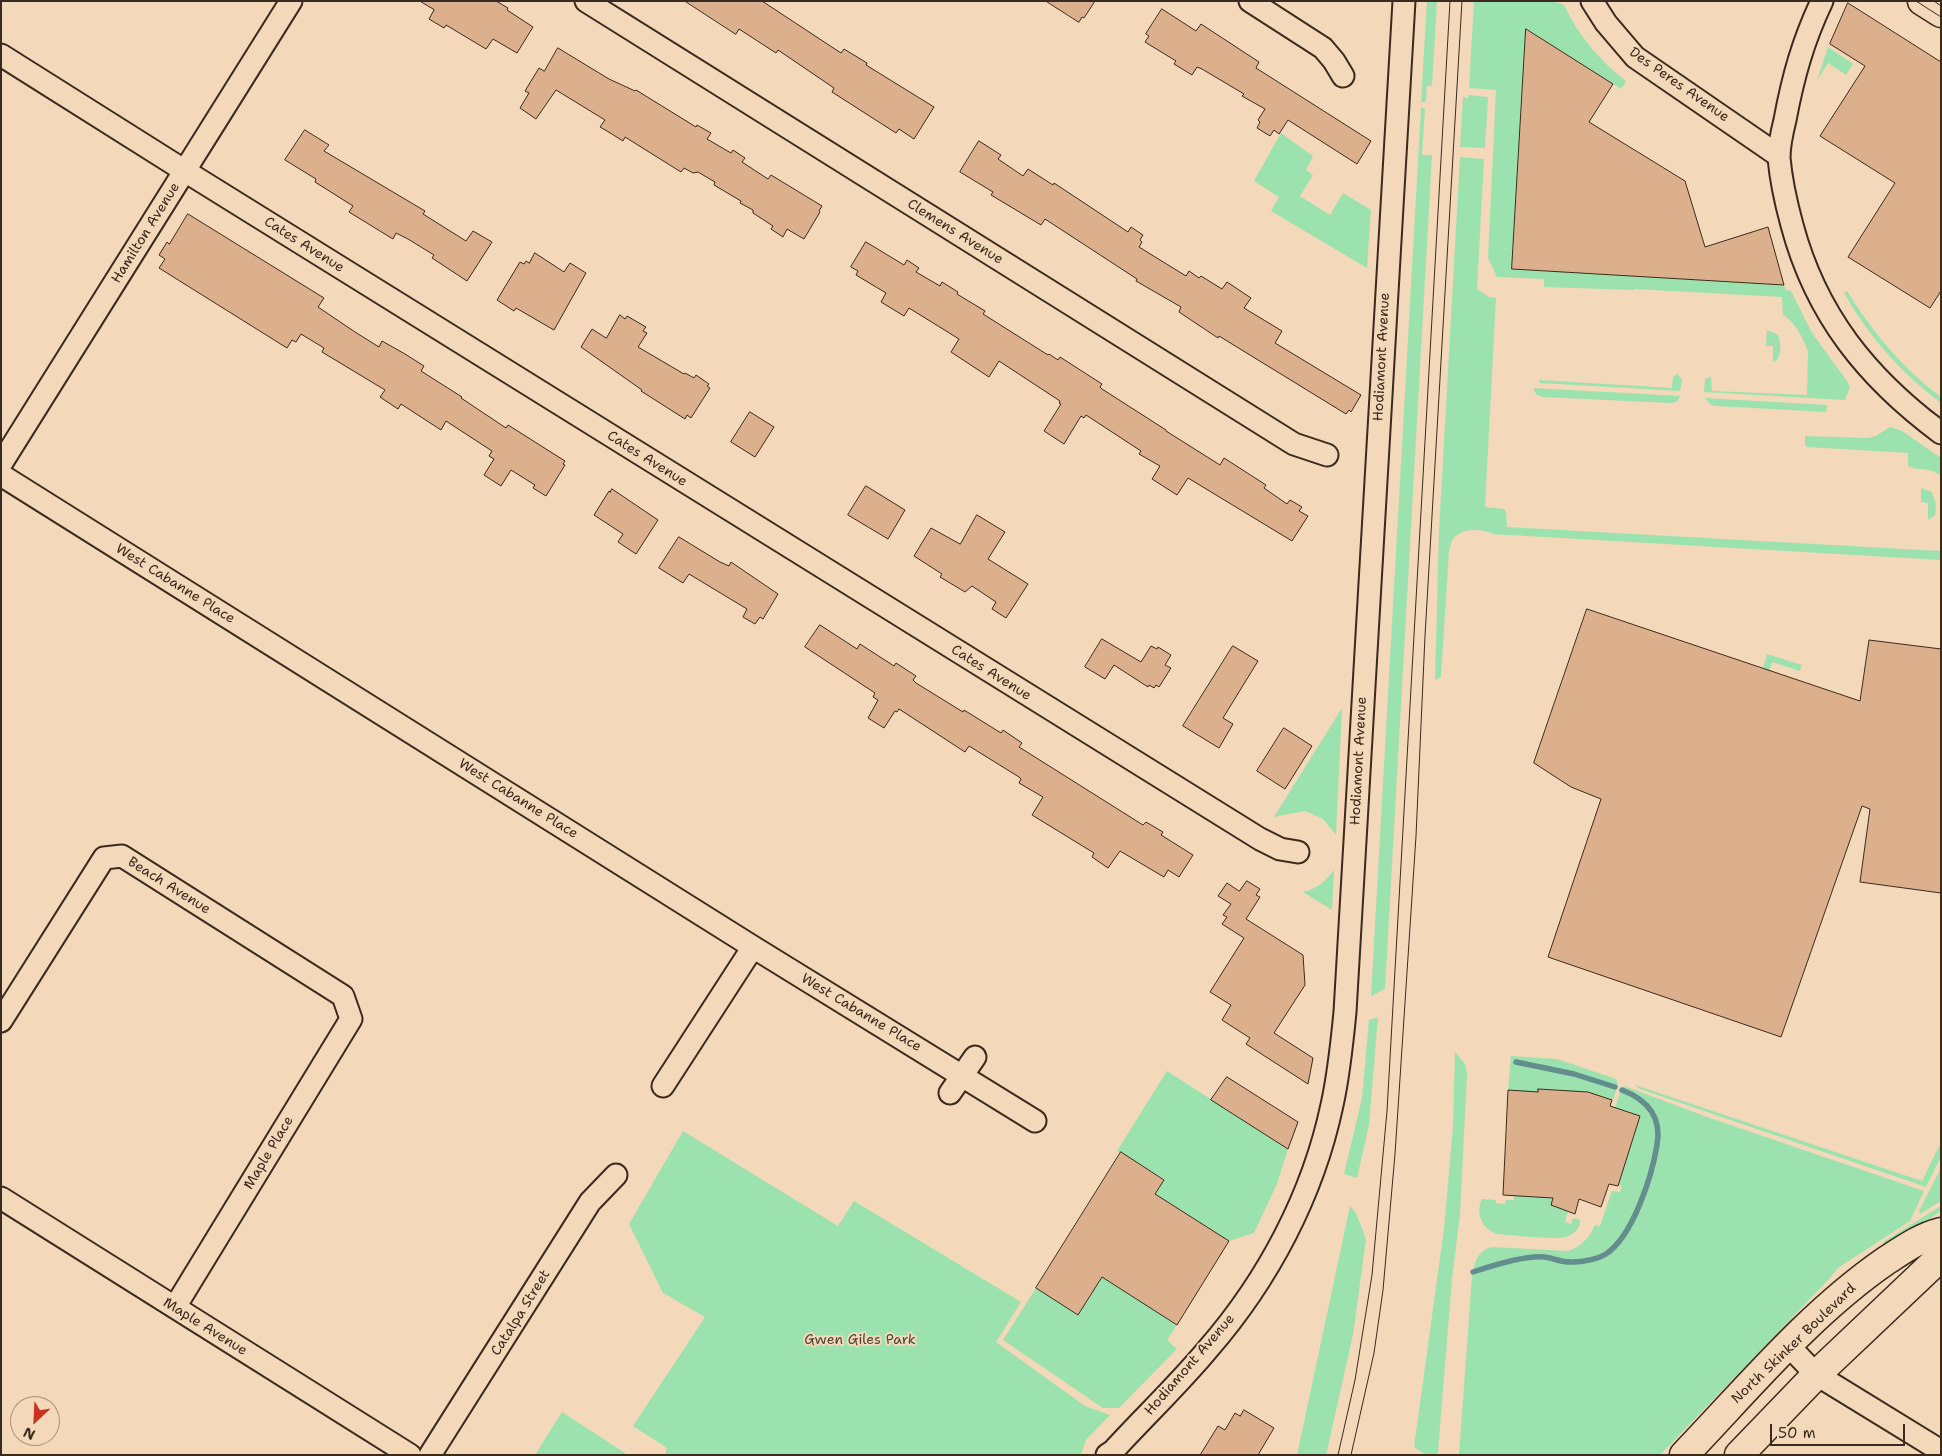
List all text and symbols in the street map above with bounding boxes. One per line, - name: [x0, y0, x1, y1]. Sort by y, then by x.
- street label: Des Peres Avenue: [1626, 44, 1732, 126]
- street label: Hamilton Avenue: [108, 180, 184, 286]
- street label: Clemens Avenue: [904, 196, 1006, 268]
- street label: Cates Avenue: [261, 214, 347, 276]
- street label: Hodiamont Avenue: [1370, 292, 1394, 422]
- street label: Cates Avenue: [604, 428, 690, 490]
- street label: West Cabanne Place: [112, 540, 238, 628]
- street label: Cates Avenue: [948, 642, 1034, 704]
- street label: Hodiamont Avenue: [1347, 696, 1371, 826]
- street label: West Cabanne Place: [455, 755, 581, 843]
- street label: Beach Avenue: [125, 854, 213, 918]
- street label: West Cabanne Place: [798, 970, 924, 1056]
- street label: Maple Place: [241, 1113, 297, 1193]
- street label: Catalpa Street: [488, 1267, 554, 1359]
- street label: North Skinker Boulevard: [1728, 1280, 1860, 1408]
- street label: Maple Avenue: [160, 1294, 250, 1360]
- street label: Hodiamont Avenue: [1141, 1311, 1239, 1419]
- park label: Gwen Giles Park: [804, 1332, 916, 1348]
- north arrow: [10, 1396, 60, 1446]
- scale bar: [1772, 1414, 1907, 1446]
- text: N: [20, 1423, 38, 1444]
- text: 50 m: [1778, 1423, 1816, 1443]

